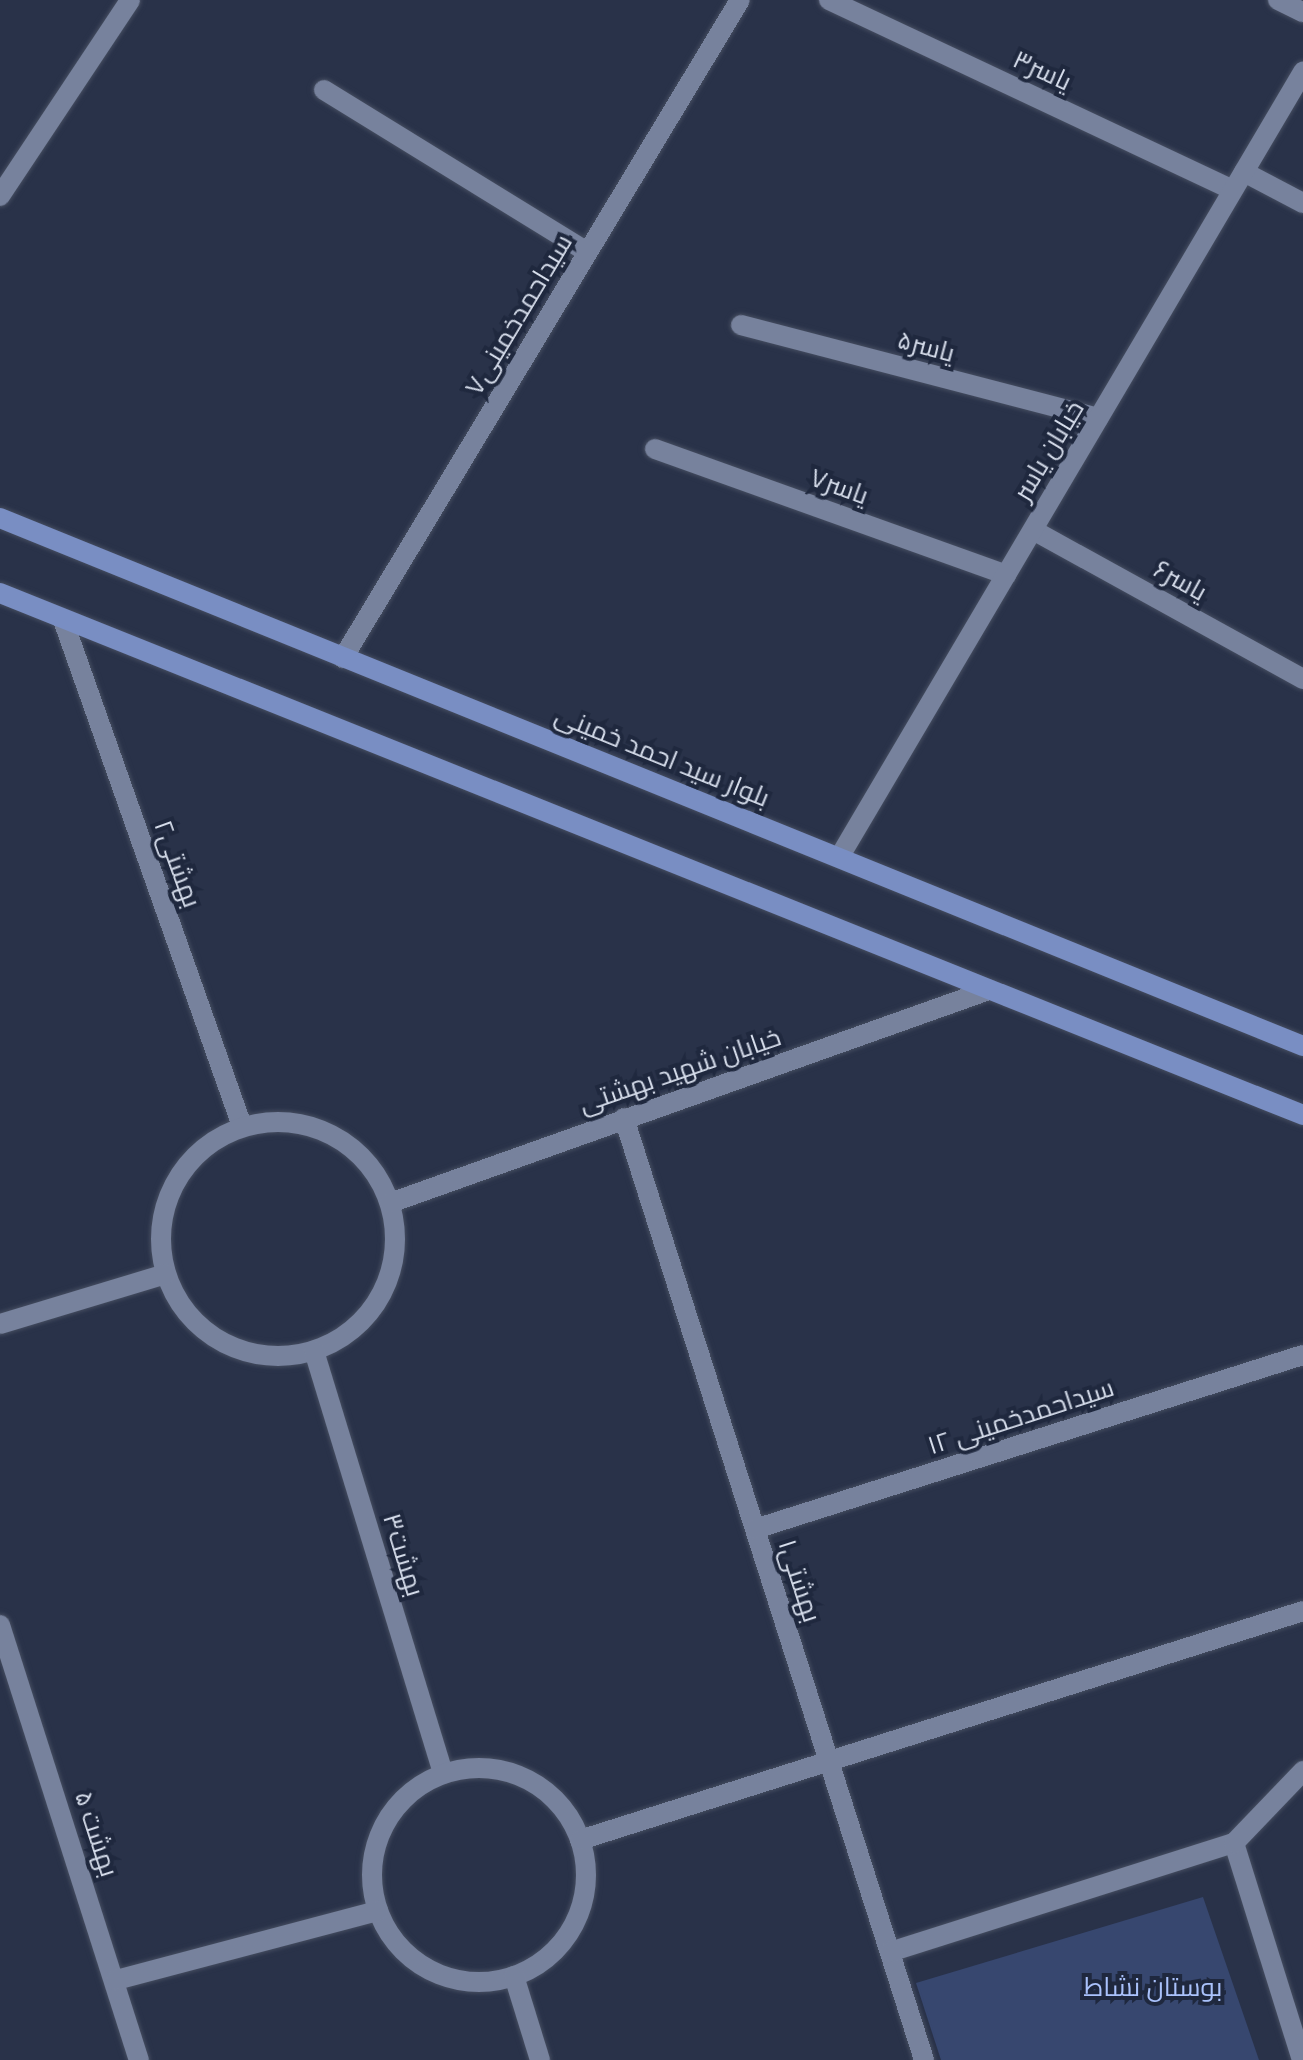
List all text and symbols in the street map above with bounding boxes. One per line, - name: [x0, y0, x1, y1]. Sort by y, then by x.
- street label: یاسر۳: [1008, 44, 1076, 98]
- street label: سیداحمدخمینی۷: [459, 229, 579, 401]
- street label: یاسر۵: [894, 324, 958, 370]
- street label: خیابان یاسر: [1007, 395, 1091, 507]
- street label: یاسر۷: [806, 462, 872, 512]
- street label: یاسر۶: [1148, 554, 1212, 608]
- street label: بلوار سید احمد خمینی: [550, 700, 774, 814]
- street label: بهشتی۲: [147, 816, 207, 912]
- street label: خیابان شهید بهشتی: [575, 1022, 785, 1120]
- street label: سیداحمدخمینی ۱۲: [924, 1372, 1118, 1462]
- street label: بهشت۳: [376, 1510, 430, 1600]
- street label: بهشتی۱: [771, 1536, 827, 1626]
- street label: بهشت ۵: [68, 1787, 124, 1881]
- park label: بوستان نشاط: [1083, 1972, 1223, 2004]

